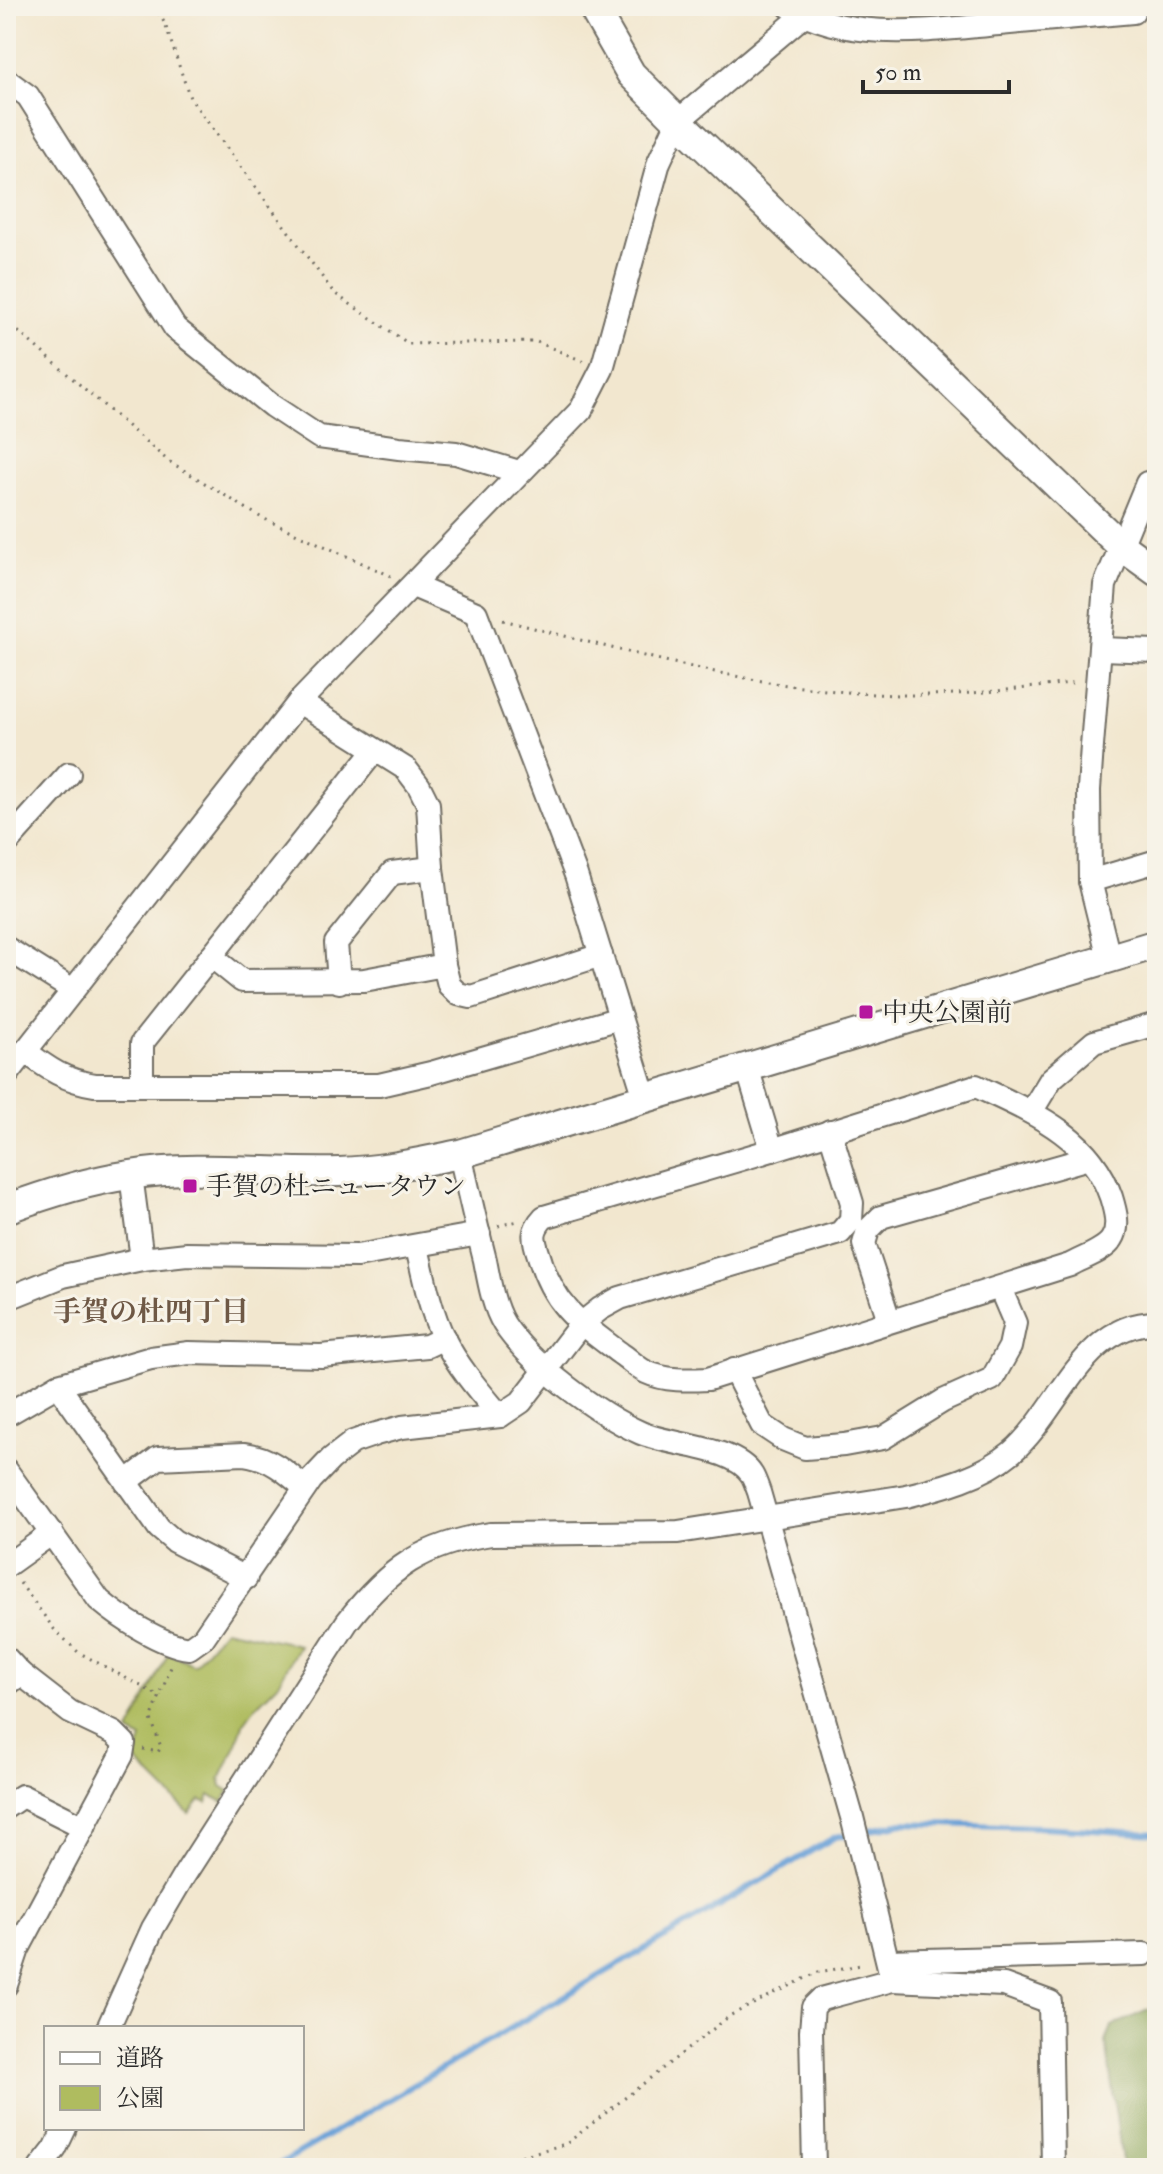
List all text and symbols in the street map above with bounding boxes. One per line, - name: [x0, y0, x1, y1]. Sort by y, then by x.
- scale bar: [863, 44, 1009, 94]
- text: 50 m: [875, 57, 922, 88]
- place label: 中央公園前: [882, 997, 1012, 1029]
- marker: 中央公園前: [857, 1003, 875, 1021]
- place label: 手賀の杜ニュータウン: [206, 1171, 466, 1203]
- marker: 手賀の杜ニュータウン: [181, 1177, 199, 1195]
- district label: 手賀の杜四丁目: [53, 1295, 249, 1330]
- legend: [44, 2026, 304, 2130]
- text: 道路: [116, 2043, 164, 2074]
- text: 公園: [116, 2083, 164, 2114]

